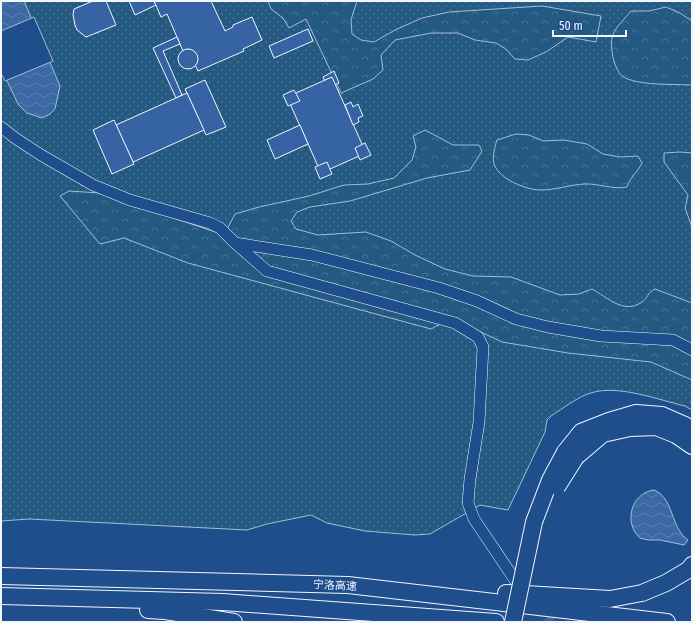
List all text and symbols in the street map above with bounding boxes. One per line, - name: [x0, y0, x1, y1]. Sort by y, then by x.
- scale bar: [553, 12, 626, 38]
- text: 50 m: [559, 19, 583, 33]
- street label: 宁洛高速: [313, 578, 357, 593]

